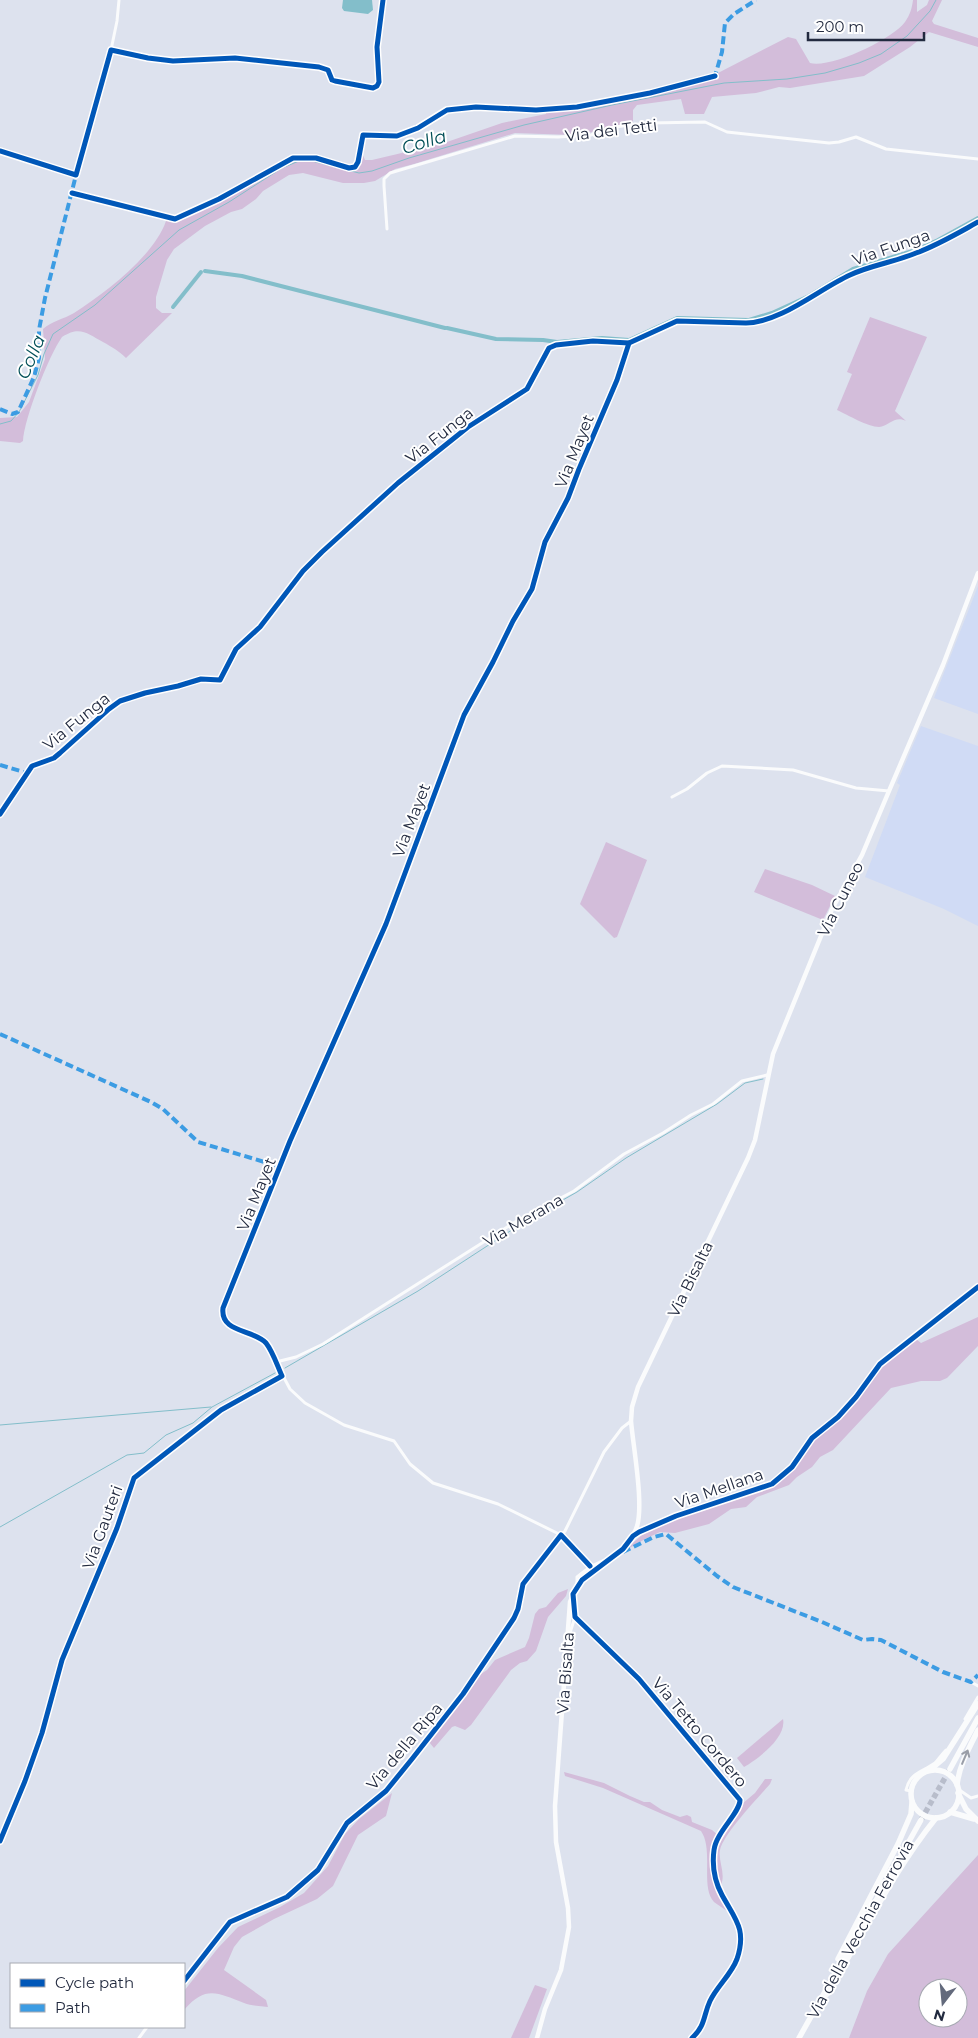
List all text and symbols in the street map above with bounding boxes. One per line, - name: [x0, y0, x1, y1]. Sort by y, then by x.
- scale bar: [808, 10, 924, 42]
- text: 200 m: [816, 17, 864, 36]
- street label: Via dei Tetti: [564, 115, 658, 146]
- water label: Colla: [399, 125, 449, 159]
- street label: Via Funga: [850, 225, 932, 270]
- water label: Colla: [12, 332, 50, 382]
- street label: Via Funga: [402, 403, 477, 468]
- street label: Via Mayet: [551, 411, 598, 491]
- street label: Via Funga: [39, 689, 114, 754]
- street label: Via Mayet: [389, 780, 434, 860]
- street label: Via Cuneo: [814, 859, 867, 940]
- street label: Via Mayet: [233, 1154, 280, 1234]
- street label: Via Merana: [480, 1190, 567, 1251]
- street label: Via Bisalta: [664, 1238, 717, 1320]
- street label: Via Mellana: [673, 1465, 766, 1512]
- street label: Via Gauteri: [79, 1483, 126, 1572]
- street label: Via Bisalta: [553, 1631, 578, 1715]
- street label: Via Tetto Cordero: [648, 1674, 751, 1791]
- street label: Via della Ripa: [362, 1699, 446, 1794]
- one-way arrow: [961, 1750, 971, 1765]
- street label: Via della Vecchia Ferrovia: [803, 1836, 918, 2022]
- legend: [10, 1963, 185, 2028]
- text: Cycle path: [55, 1973, 134, 1992]
- north arrow: [918, 1978, 968, 2028]
- text: Path: [55, 1998, 91, 2017]
- text: N: [931, 2005, 947, 2026]

